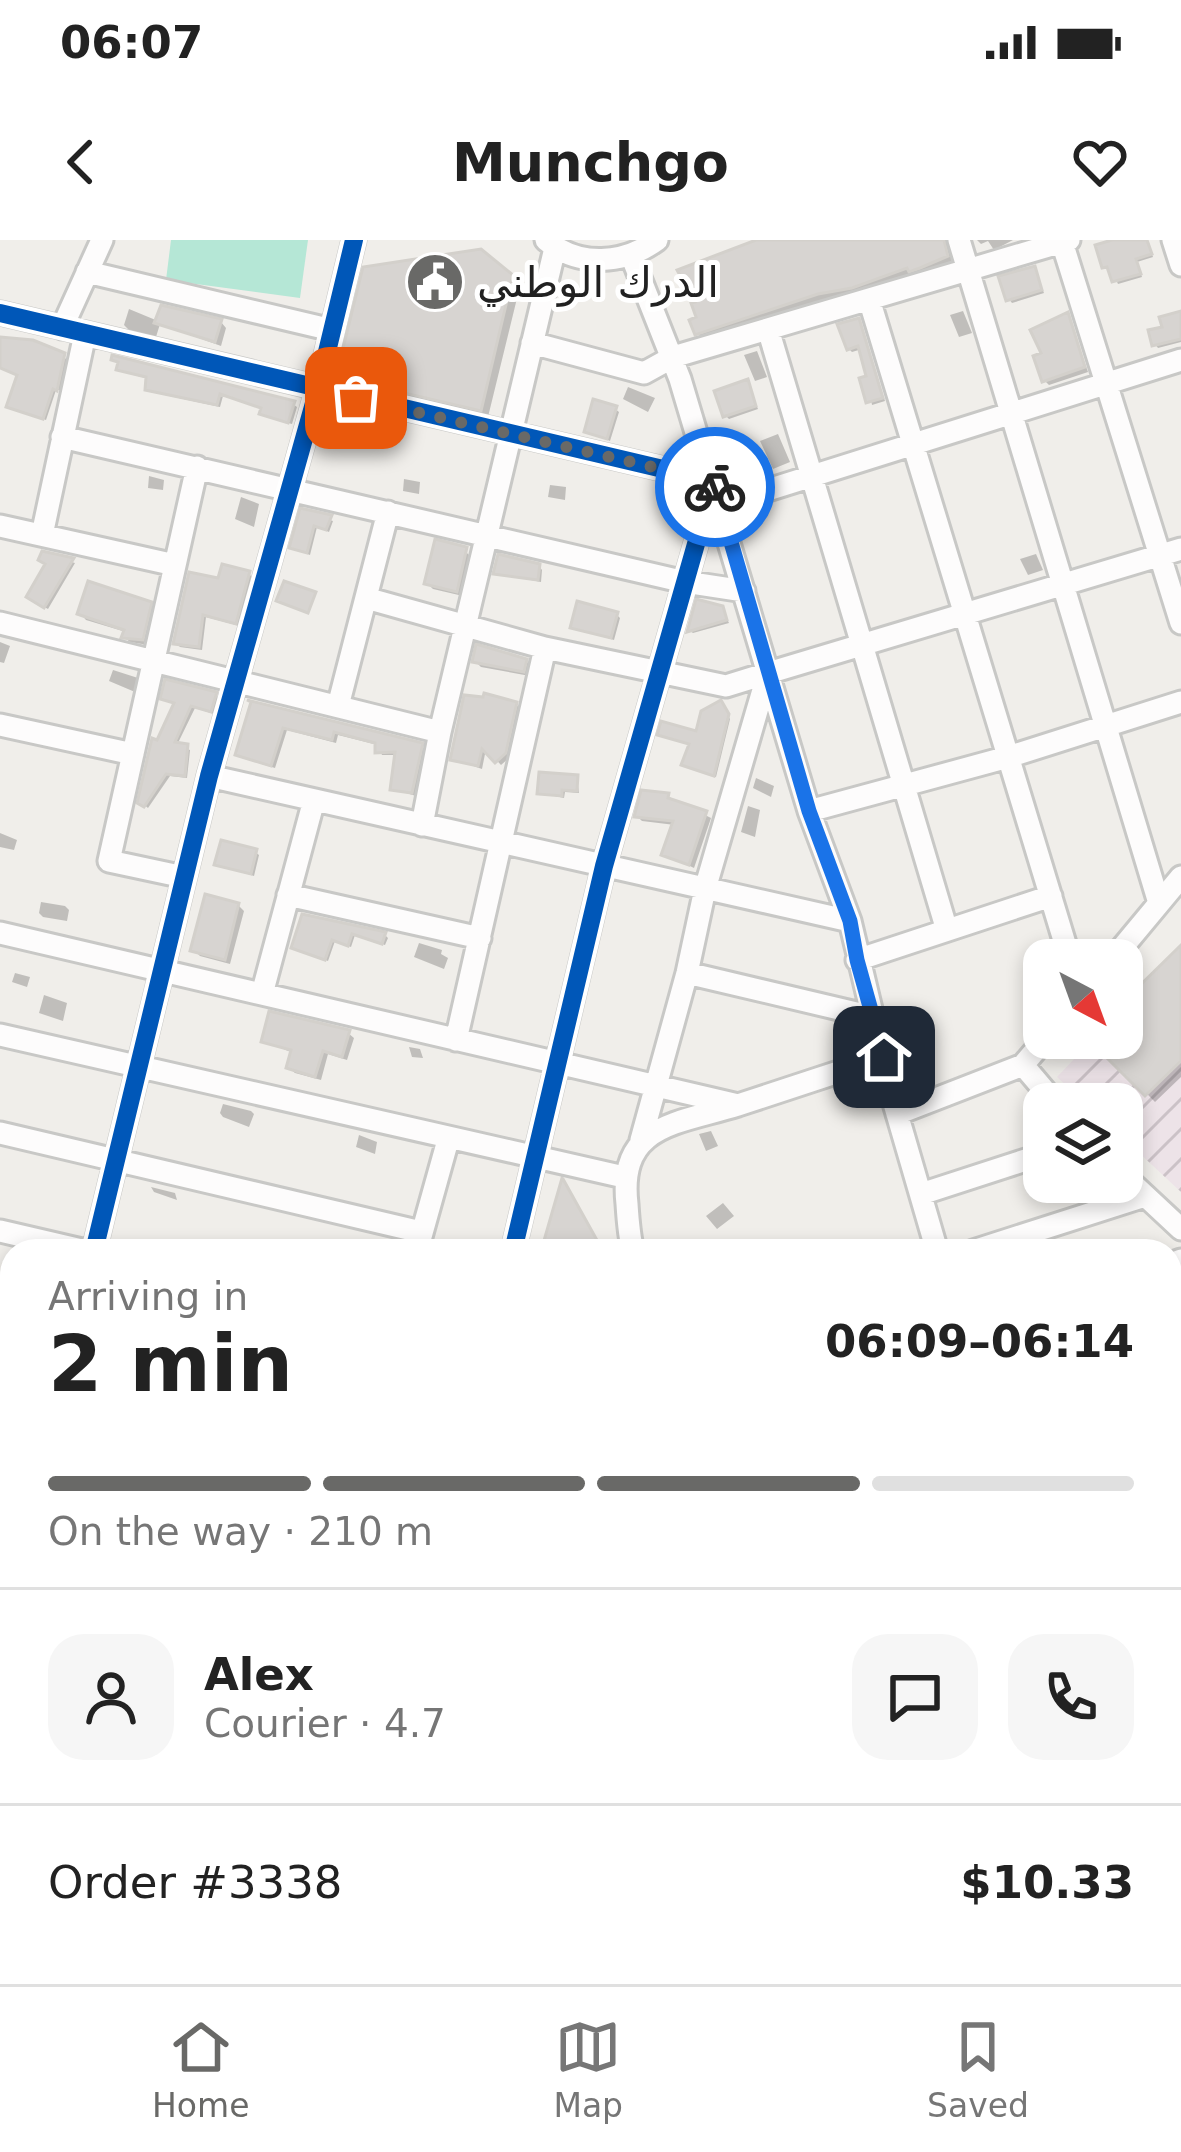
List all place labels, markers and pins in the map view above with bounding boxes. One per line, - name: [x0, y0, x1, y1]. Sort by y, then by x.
- public building icon: الدرك الوطني: [404, 251, 466, 313]
- place label: الدرك الوطني: [477, 258, 719, 308]
- pin: [305, 347, 407, 449]
- pin: [833, 1006, 935, 1108]

